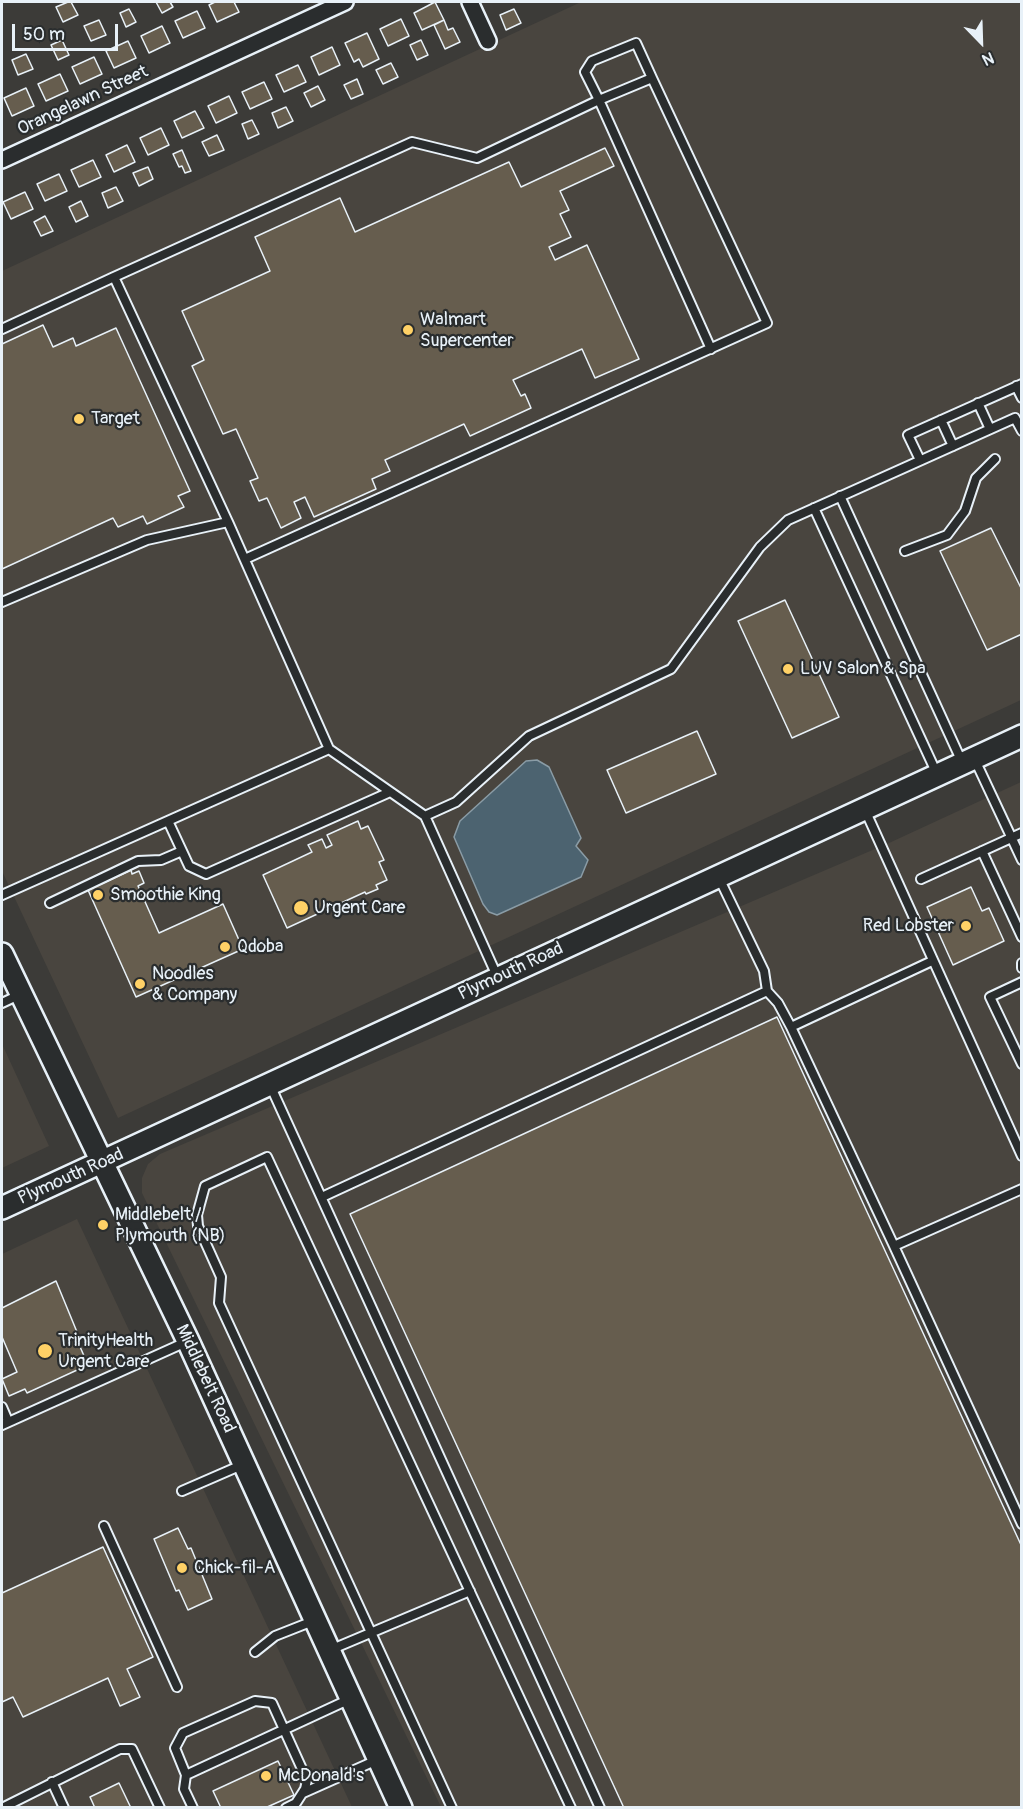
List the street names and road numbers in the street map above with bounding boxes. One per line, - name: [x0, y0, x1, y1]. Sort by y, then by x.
- street label: Orangelawn Street: [14, 61, 152, 141]
- street label: Plymouth Road: [455, 938, 567, 1006]
- street label: Plymouth Road: [15, 1144, 127, 1210]
- street label: Middlebelt Road: [170, 1321, 240, 1437]

